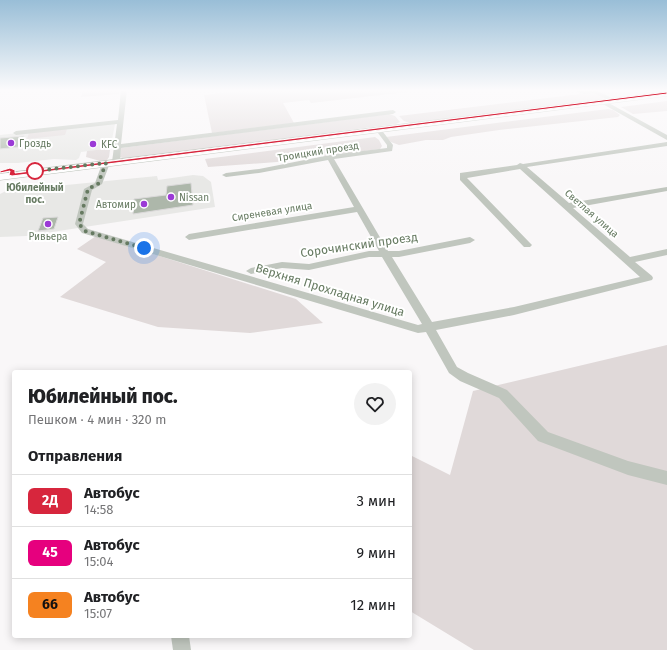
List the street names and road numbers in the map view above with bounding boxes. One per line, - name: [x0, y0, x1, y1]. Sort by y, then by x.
- street label: Троицкий проезд: [277, 140, 360, 164]
- street label: Светлая улица: [562, 187, 621, 240]
- street label: Сиреневая улица: [231, 200, 313, 224]
- street label: Сорочинский проезд: [300, 230, 419, 260]
- street label: Верхняя Прохладная улица: [254, 261, 406, 319]

